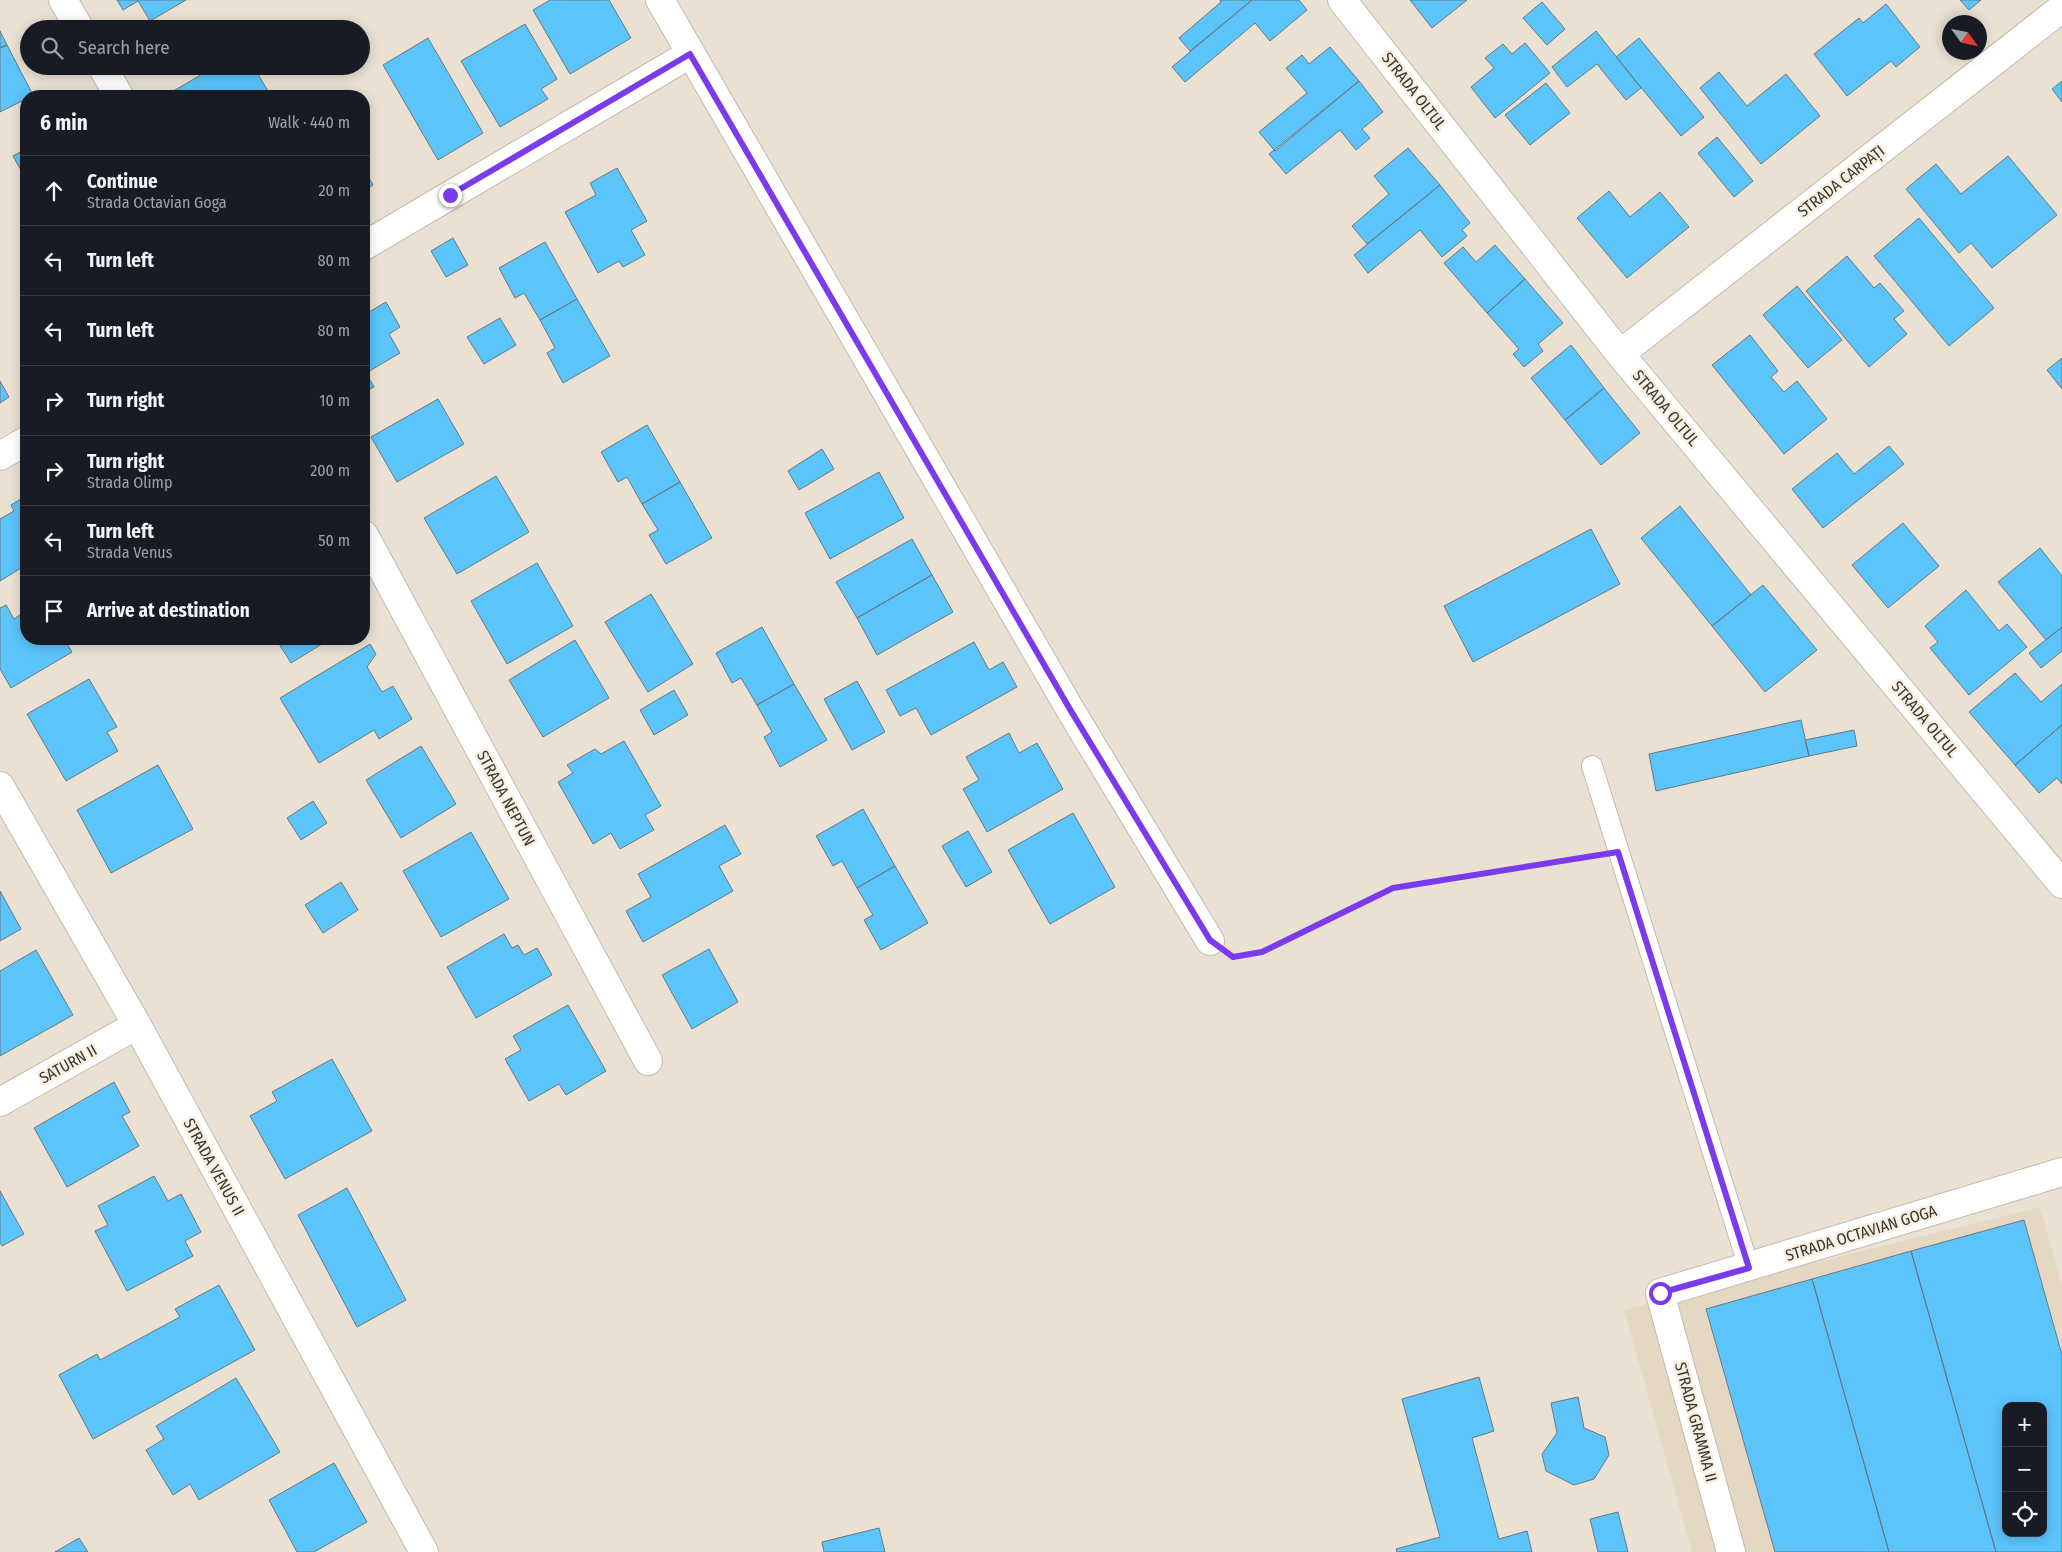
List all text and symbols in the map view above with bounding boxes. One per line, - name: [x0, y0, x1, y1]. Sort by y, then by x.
- north arrow: [1942, 15, 1987, 60]
- search box: [20, 20, 370, 75]
- icon: search: [38, 34, 66, 62]
- text: Search here: [78, 36, 170, 59]
- street label: STRADA OLTUL: [1378, 48, 1450, 134]
- text: 6 min: [40, 110, 88, 136]
- text: Walk · 440 m: [268, 113, 350, 132]
- street label: STRADA CARPAȚI: [1794, 141, 1889, 222]
- text: Continue: [87, 170, 158, 193]
- icon: ahead: [40, 177, 68, 205]
- text: 20 m: [319, 181, 350, 200]
- route end: [439, 184, 462, 207]
- text: Strada Octavian Goga: [87, 193, 227, 212]
- icon: left: [40, 247, 68, 275]
- text: Turn left: [87, 249, 154, 272]
- text: 80 m: [318, 251, 350, 270]
- icon: left: [40, 317, 68, 345]
- text: Turn left: [87, 319, 154, 342]
- text: 80 m: [318, 321, 350, 340]
- street label: STRADA OLTUL: [1629, 366, 1703, 450]
- icon: right: [40, 387, 68, 415]
- text: Turn right: [87, 389, 164, 412]
- text: 10 m: [319, 391, 350, 410]
- text: Turn right: [87, 450, 164, 473]
- icon: right: [40, 457, 68, 485]
- text: 200 m: [310, 461, 350, 480]
- text: Strada Olimp: [87, 473, 172, 492]
- text: Turn left: [87, 520, 154, 543]
- icon: left: [40, 527, 68, 555]
- text: 50 m: [318, 531, 350, 550]
- text: Strada Venus: [87, 543, 173, 562]
- icon: arrive: [40, 597, 68, 625]
- text: Arrive at destination: [87, 599, 250, 622]
- street label: STRADA OLTUL: [1888, 677, 1962, 761]
- street label: STRADA NEPTUN: [473, 747, 539, 849]
- street label: SATURN II: [36, 1040, 100, 1088]
- street label: STRADA VENUS II: [179, 1115, 249, 1219]
- street label: STRADA OCTAVIAN GOGA: [1783, 1201, 1940, 1265]
- route start: [1649, 1282, 1672, 1305]
- street label: STRADA GRAMMA II: [1671, 1360, 1721, 1484]
- map controls: [2002, 1402, 2047, 1537]
- button: +: [2002, 1402, 2047, 1447]
- button: −: [2002, 1447, 2047, 1492]
- button: locate: [2002, 1492, 2047, 1537]

